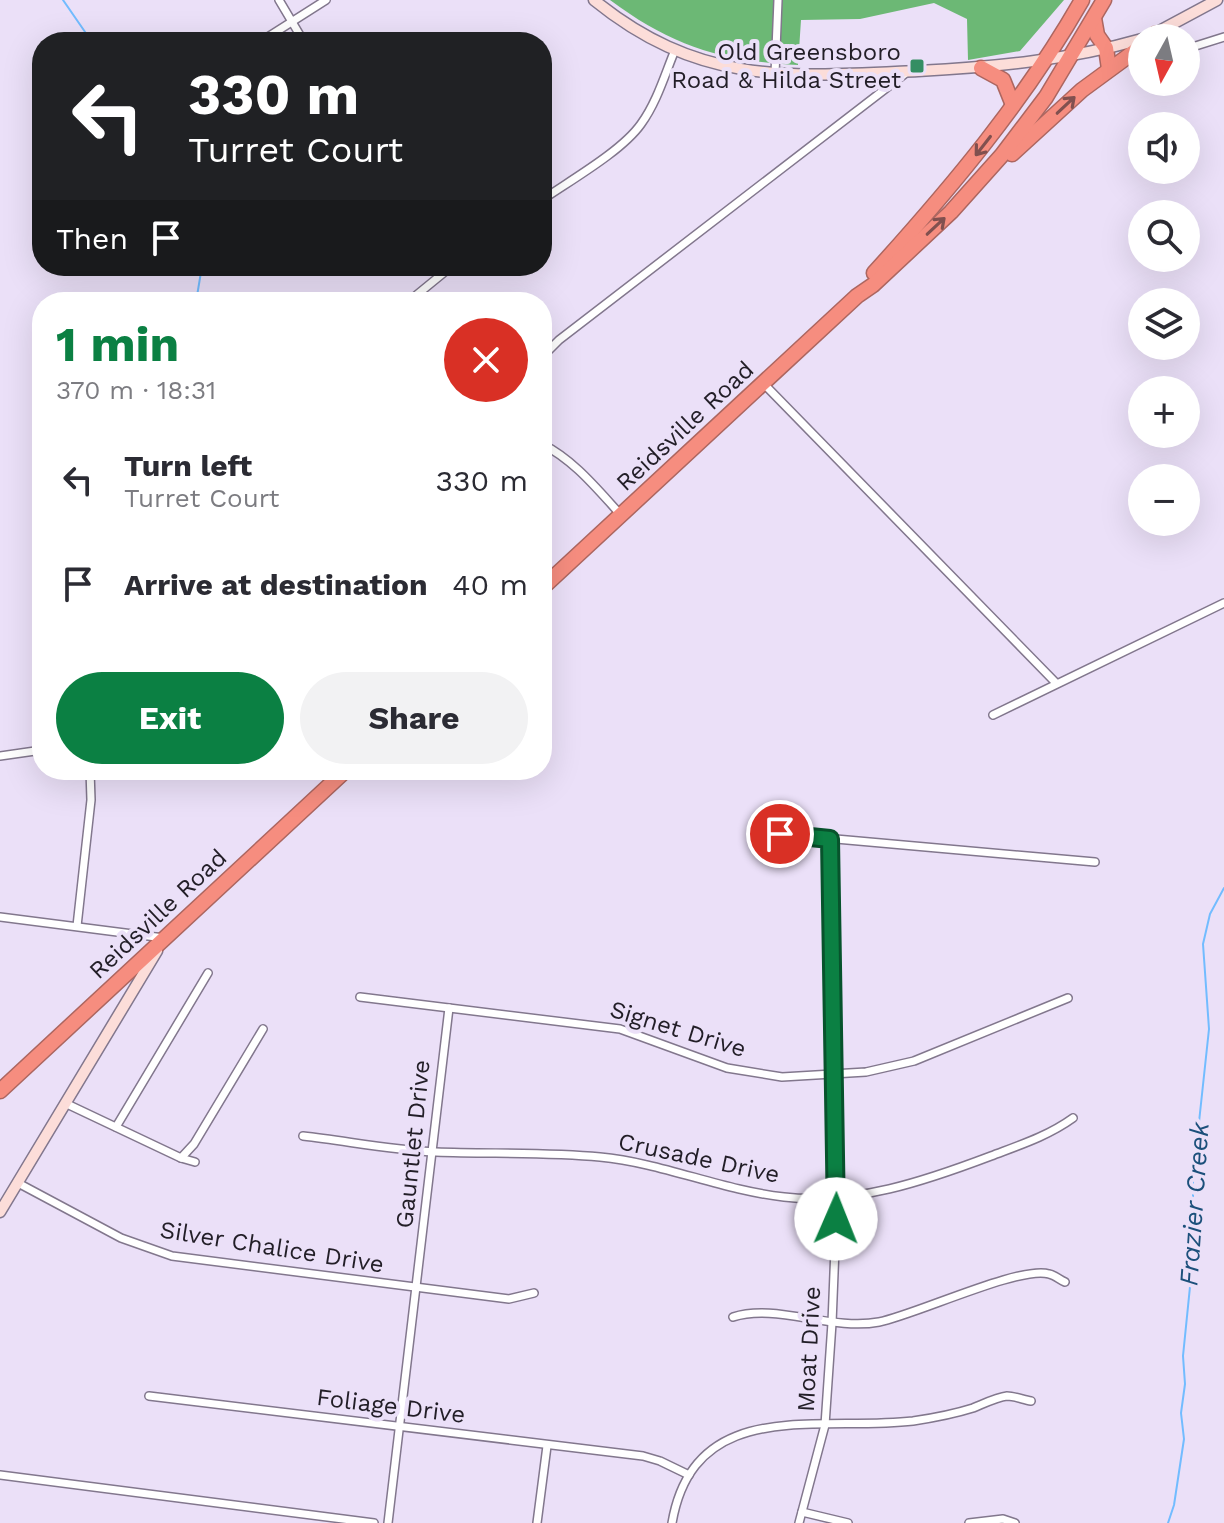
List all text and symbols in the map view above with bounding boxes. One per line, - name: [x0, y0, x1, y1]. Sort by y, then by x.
- north arrow: [1128, 24, 1200, 96]
- map controls: [1128, 24, 1200, 536]
- place label: Old Greensboro Road & Hilda Street: [671, 38, 901, 94]
- marker: Old Greensboro Road & Hilda Street: [908, 57, 926, 75]
- text: 330 m: [188, 62, 359, 128]
- icon: left: [56, 64, 160, 168]
- one-way arrow: [1056, 95, 1076, 114]
- button: sound: [1128, 112, 1200, 184]
- text: Turret Court: [188, 129, 403, 171]
- one-way arrow: [974, 135, 991, 156]
- button: search: [1128, 200, 1200, 272]
- icon: arrive: [144, 216, 188, 260]
- one-way arrow: [926, 217, 946, 235]
- text: Then: [56, 221, 128, 256]
- button: layers: [1128, 288, 1200, 360]
- text: 1 min: [56, 316, 179, 373]
- button: close: [444, 318, 528, 402]
- street label: Reidsville Road: [611, 355, 759, 497]
- text: 370 m · 18:31: [56, 375, 216, 405]
- button: +: [1128, 376, 1200, 448]
- text: Turn left: [124, 448, 252, 483]
- icon: left: [56, 458, 100, 502]
- text: 330 m: [436, 463, 528, 498]
- button: −: [1128, 464, 1200, 536]
- text: Turret Court: [124, 483, 279, 513]
- icon: arrive: [56, 562, 100, 606]
- text: Arrive at destination: [124, 567, 428, 602]
- text: 40 m: [452, 567, 528, 602]
- button: Exit: [56, 672, 284, 764]
- button: Share: [300, 672, 528, 764]
- pin: [746, 800, 814, 868]
- icon: arrive: [758, 812, 802, 856]
- street label: Reidsville Road: [84, 843, 232, 985]
- street label: Signet Drive: [607, 995, 749, 1063]
- street label: Gauntlet Drive: [390, 1058, 436, 1230]
- water label: Frazier Creek: [1173, 1120, 1215, 1287]
- street label: Crusade Drive: [616, 1127, 782, 1189]
- position arrow: [794, 1177, 878, 1261]
- street label: Silver Chalice Drive: [158, 1215, 386, 1279]
- street label: Moat Drive: [792, 1285, 826, 1413]
- street label: Foliage Drive: [315, 1383, 467, 1429]

